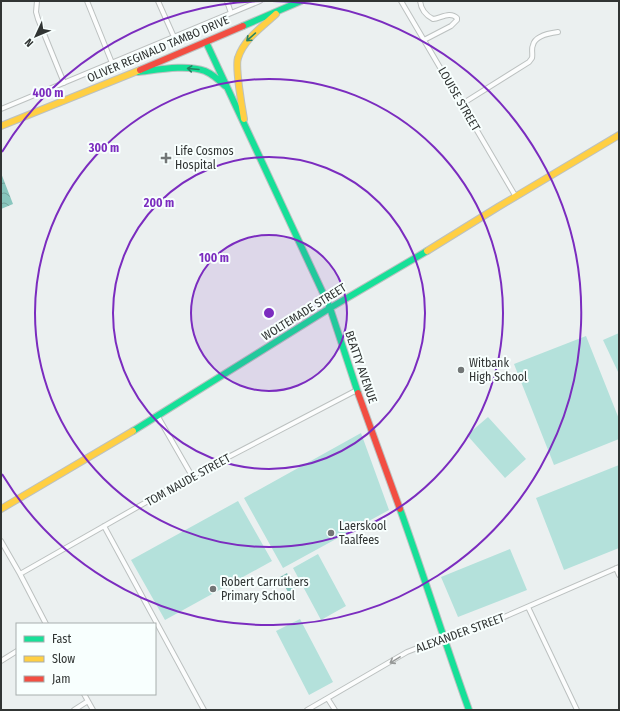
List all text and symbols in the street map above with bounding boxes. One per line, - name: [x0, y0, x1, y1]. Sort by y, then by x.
- street label: OLIVER REGINALD TAMBO DRIVE: [85, 13, 231, 85]
- north arrow: [16, 16, 56, 56]
- one-way arrow: [246, 32, 257, 41]
- text: N: [22, 36, 36, 49]
- one-way arrow: [187, 65, 200, 73]
- street label: LOUISE STREET: [435, 65, 483, 134]
- text: 400 m: [33, 86, 63, 100]
- text: 300 m: [88, 141, 119, 155]
- place label: Life Cosmos Hospital: [175, 144, 234, 172]
- marker: Life Cosmos Hospital: [160, 152, 172, 164]
- text: 200 m: [143, 196, 174, 210]
- text: 100 m: [199, 251, 229, 265]
- street label: WOLTEMADE STREET: [259, 280, 349, 344]
- centre of rings: [262, 306, 276, 320]
- street label: BEATTY AVENUE: [342, 329, 380, 405]
- place label: Witbank High School: [469, 356, 527, 384]
- marker: Witbank High School: [456, 365, 466, 375]
- street label: TOM NAUDE STREET: [143, 451, 233, 509]
- place label: Laerskool Taalfees: [339, 519, 386, 547]
- marker: Laerskool Taalfees: [326, 528, 336, 538]
- place label: Robert Carruthers Primary School: [221, 575, 309, 603]
- marker: Robert Carruthers Primary School: [208, 584, 218, 594]
- street label: ALEXANDER STREET: [414, 610, 507, 656]
- legend: [16, 623, 156, 695]
- text: Fast: [52, 632, 71, 646]
- text: Slow: [52, 652, 75, 666]
- one-way arrow: [389, 656, 401, 664]
- text: Jam: [52, 672, 70, 686]

